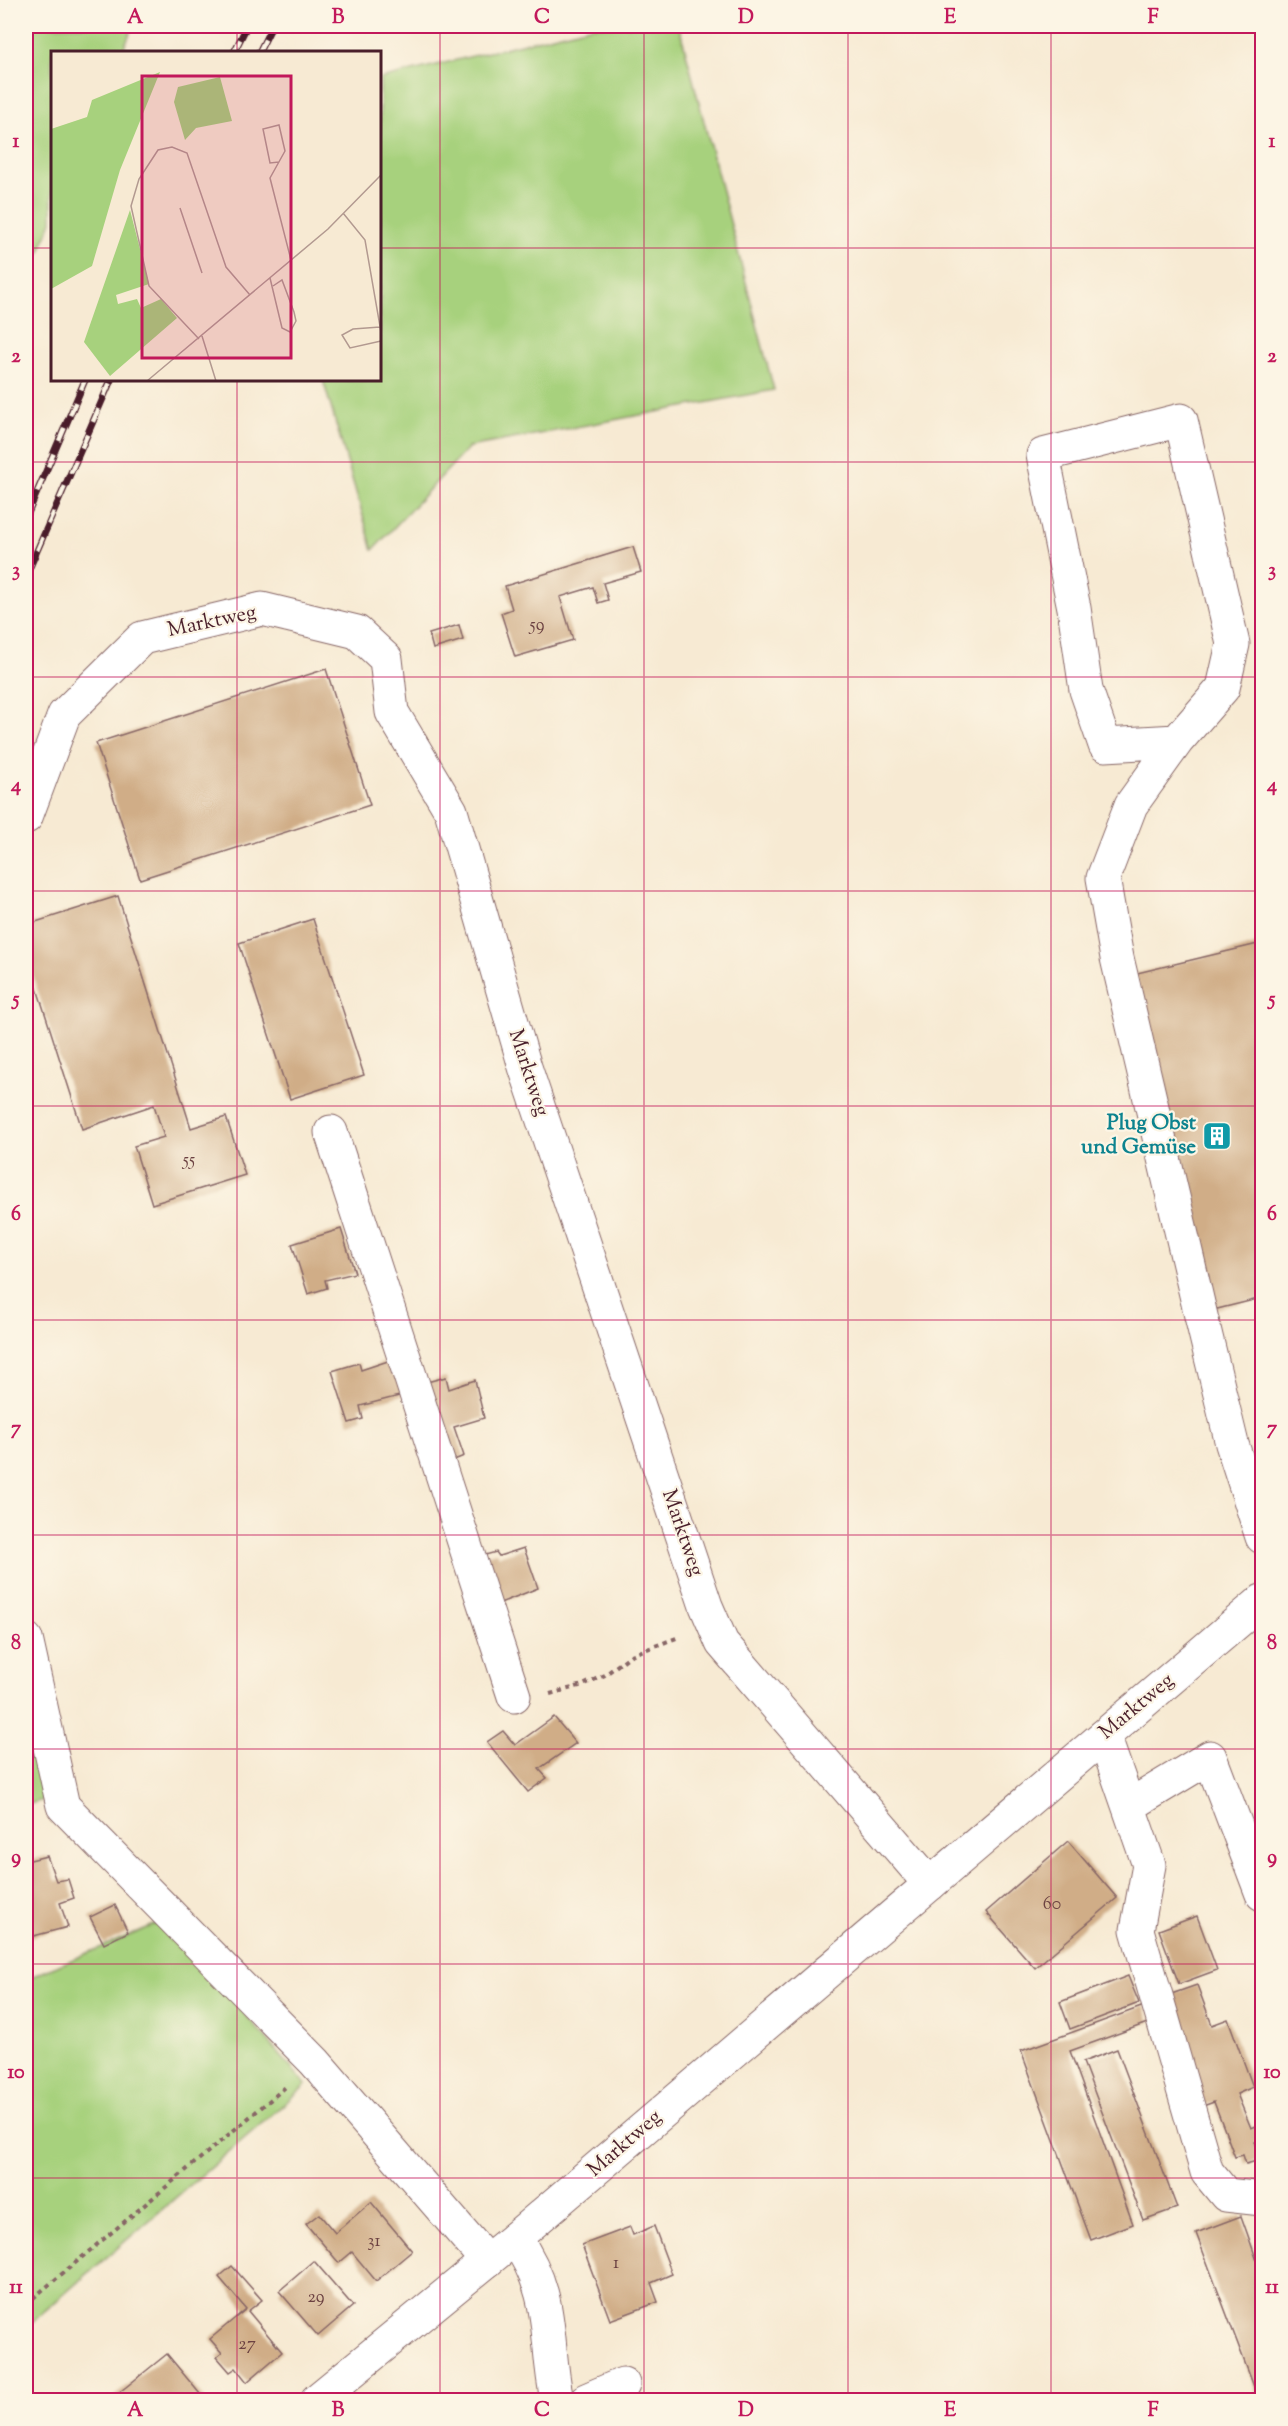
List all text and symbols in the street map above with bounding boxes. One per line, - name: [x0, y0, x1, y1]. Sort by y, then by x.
- text: A: [127, 4, 144, 33]
- text: B: [332, 4, 345, 33]
- text: C: [534, 4, 550, 33]
- text: D: [738, 4, 754, 33]
- text: E: [944, 4, 957, 33]
- text: F: [1147, 4, 1159, 33]
- inset map: [51, 51, 381, 381]
- text: 1: [13, 128, 20, 157]
- text: 1: [1269, 128, 1276, 157]
- text: 2: [11, 343, 21, 372]
- text: 2: [1267, 343, 1277, 372]
- text: 3: [12, 557, 20, 586]
- text: 3: [1268, 557, 1276, 586]
- street label: Marktweg: [165, 598, 259, 646]
- house number: 59: [529, 613, 545, 639]
- text: 4: [10, 772, 21, 801]
- text: 4: [1266, 772, 1277, 801]
- text: 5: [11, 986, 20, 1015]
- text: 5: [1267, 986, 1276, 1015]
- street label: Marktweg: [500, 1026, 556, 1120]
- place label: Plug Obst und Gemüse: [1081, 1109, 1197, 1163]
- building icon: Plug Obst und Gemüse: [1201, 1120, 1233, 1152]
- house number: 55: [182, 1148, 195, 1174]
- text: 6: [11, 1201, 21, 1230]
- text: 6: [1267, 1201, 1277, 1230]
- text: 7: [11, 1415, 22, 1444]
- text: 7: [1267, 1415, 1278, 1444]
- street label: Marktweg: [653, 1486, 711, 1580]
- text: 8: [11, 1630, 21, 1659]
- text: 8: [1267, 1630, 1277, 1659]
- street label: Marktweg: [1093, 1667, 1181, 1747]
- text: 9: [11, 1844, 21, 1873]
- text: 9: [1267, 1844, 1277, 1873]
- house number: 60: [1043, 1892, 1061, 1918]
- text: 10: [7, 2059, 25, 2088]
- text: 10: [1263, 2059, 1281, 2088]
- street label: Marktweg: [581, 2103, 669, 2185]
- house number: 31: [367, 2229, 381, 2255]
- house number: 1: [613, 2251, 619, 2277]
- text: 11: [9, 2274, 23, 2303]
- text: 11: [1265, 2274, 1279, 2303]
- house number: 29: [307, 2285, 325, 2311]
- house number: 27: [238, 2332, 256, 2358]
- text: A: [127, 2397, 144, 2426]
- text: B: [332, 2397, 345, 2426]
- text: C: [534, 2397, 550, 2426]
- text: D: [738, 2397, 754, 2426]
- text: E: [944, 2397, 957, 2426]
- text: F: [1147, 2397, 1159, 2426]

